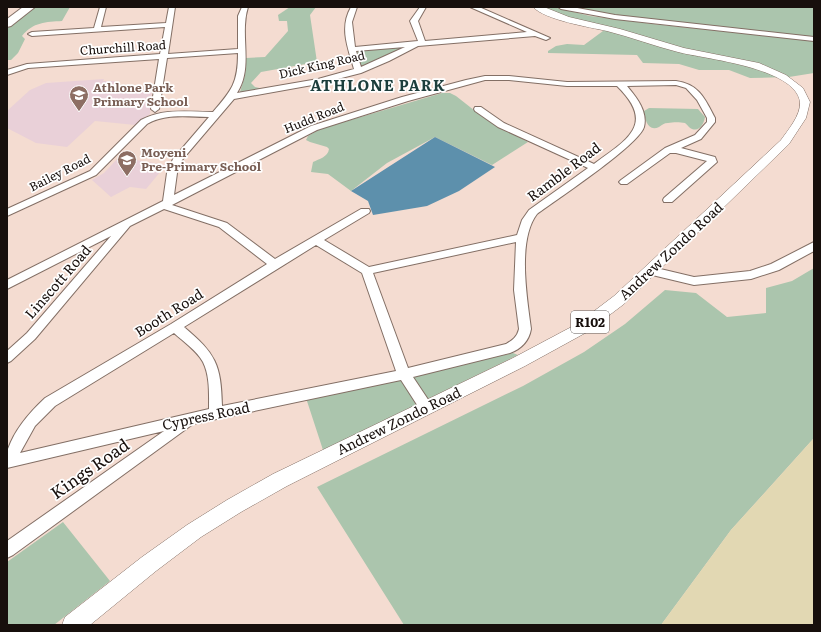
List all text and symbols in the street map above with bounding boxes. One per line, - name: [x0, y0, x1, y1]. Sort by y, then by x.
- street label: Churchill Road: [79, 35, 167, 59]
- street label: Dick King Road: [277, 45, 367, 83]
- district label: ATHLONE PARK: [310, 73, 446, 96]
- place label: Athlone Park Primary School: [93, 78, 189, 110]
- school or university icon: Athlone Park Primary School: [68, 84, 90, 112]
- street label: Hudd Road: [281, 97, 347, 137]
- street label: Ramble Road: [522, 137, 605, 205]
- place label: Moyeni Pre-Primary School: [141, 143, 262, 175]
- street label: Bailey Road: [26, 149, 94, 195]
- school or university icon: Moyeni Pre-Primary School: [116, 149, 138, 177]
- street label: Andrew Zondo Road: [614, 196, 727, 304]
- street label: Linscott Road: [20, 240, 95, 323]
- street label: Booth Road: [130, 283, 207, 341]
- road number: R102: [571, 311, 609, 333]
- street label: Andrew Zondo Road: [333, 381, 464, 459]
- street label: Cypress Road: [160, 396, 252, 434]
- street label: Kings Road: [45, 431, 134, 504]

